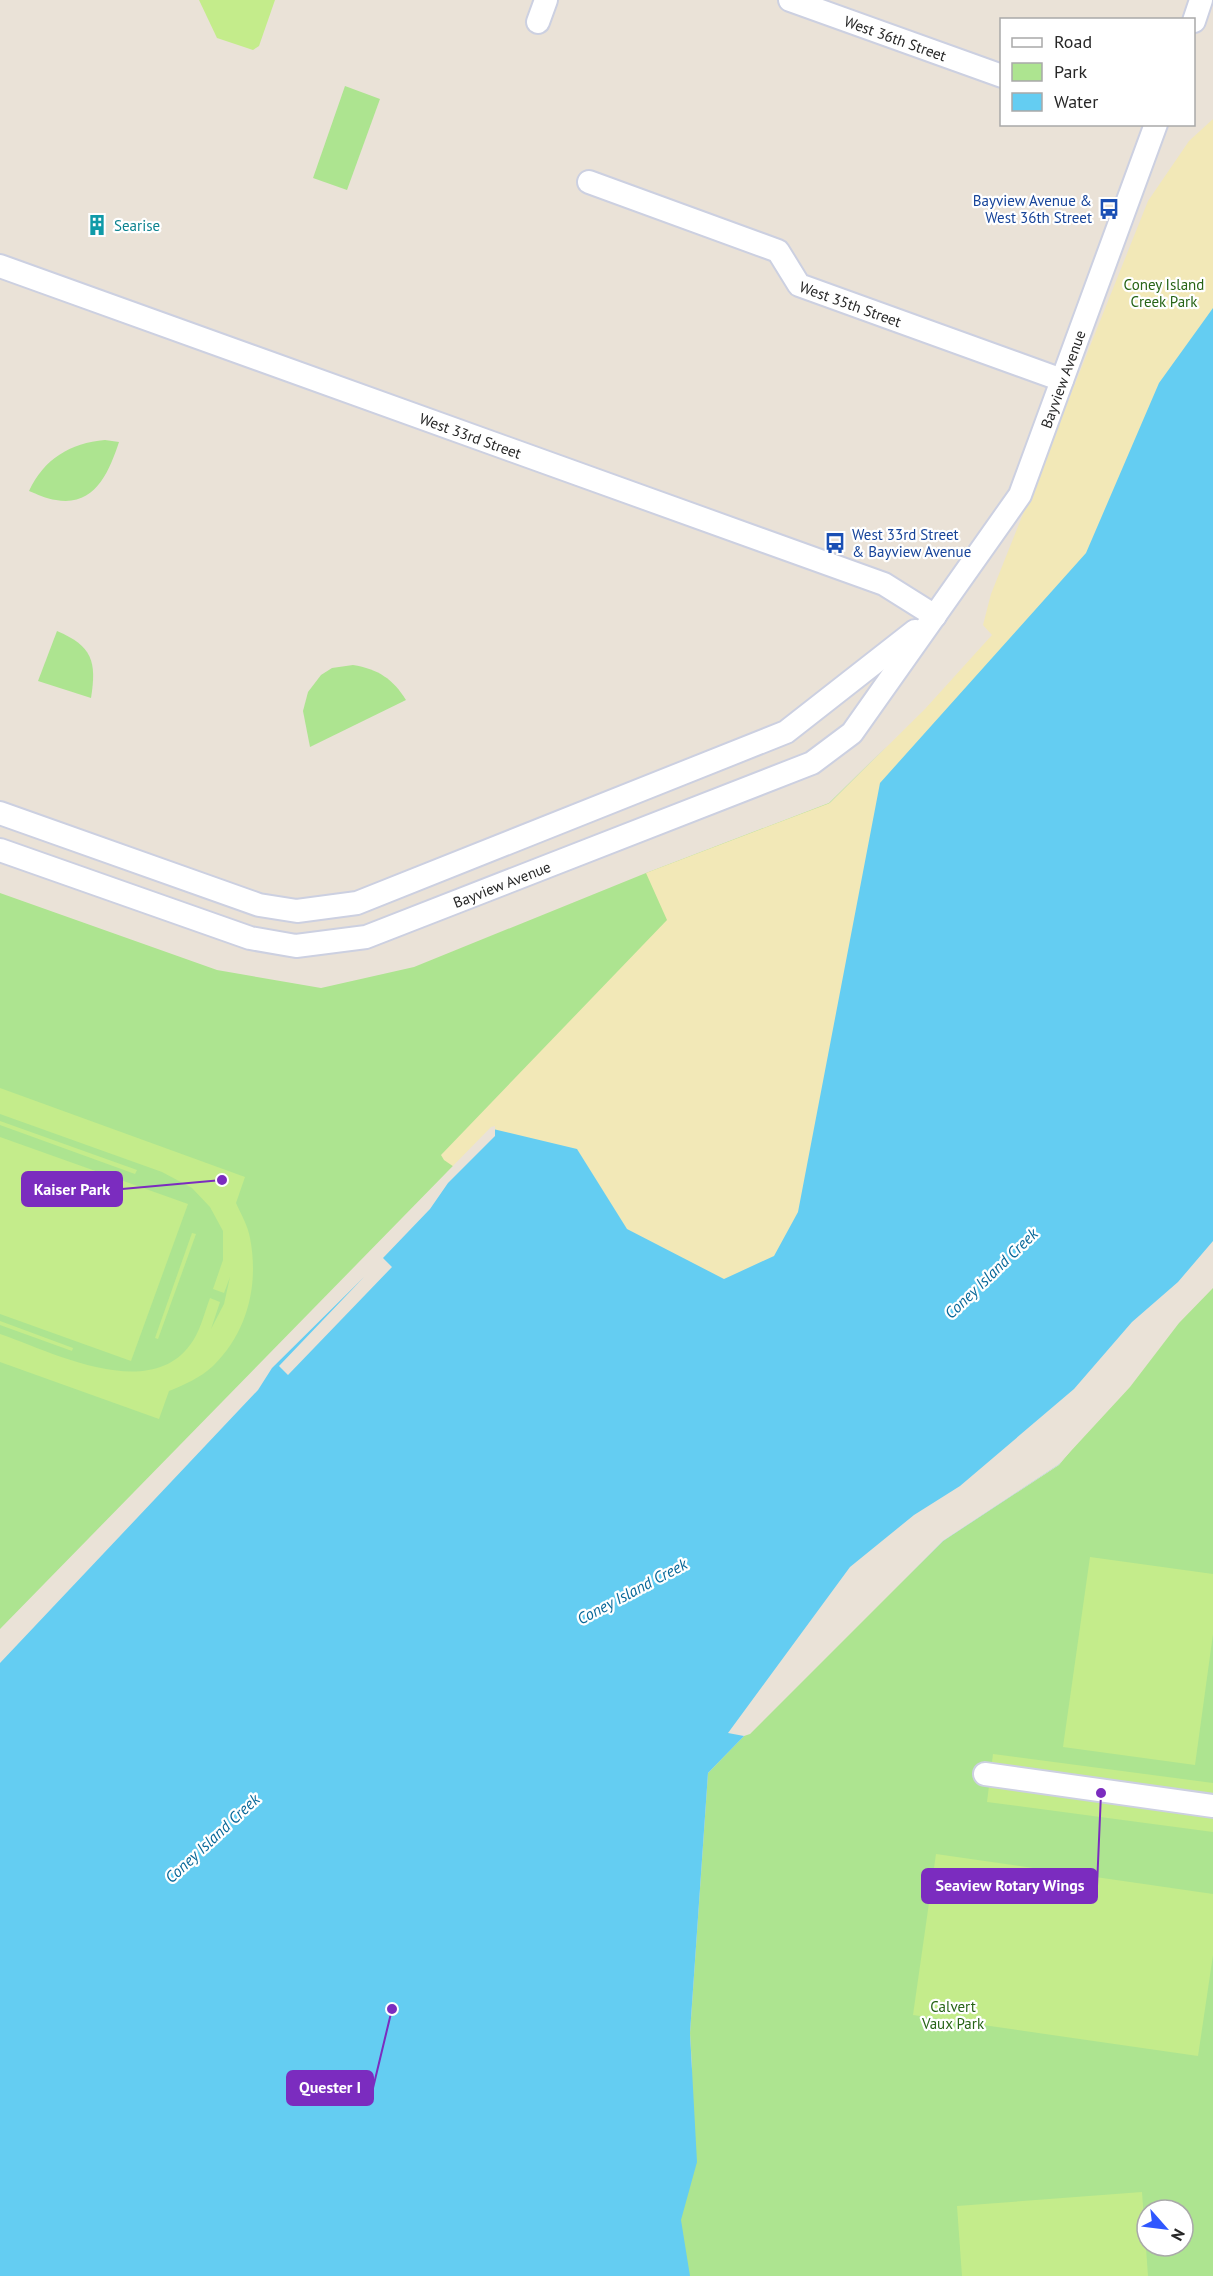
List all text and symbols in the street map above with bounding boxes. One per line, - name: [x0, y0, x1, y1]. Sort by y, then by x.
- street label: West 36th Street: [842, 11, 949, 65]
- legend: [1000, 18, 1195, 126]
- text: Road: [1054, 30, 1092, 53]
- text: Park: [1054, 60, 1087, 83]
- text: Water: [1054, 90, 1098, 113]
- place label: Bayview Avenue & West 36th Street: [973, 191, 1092, 227]
- bus stop icon: Bayview Avenue & West 36th Street: [1097, 197, 1121, 221]
- building icon: Searise: [85, 213, 109, 237]
- place label: Searise: [114, 216, 160, 235]
- park label: Coney Island Creek Park: [1124, 275, 1204, 311]
- street label: West 35th Street: [797, 277, 904, 331]
- street label: Bayview Avenue: [1036, 327, 1089, 431]
- street label: West 33rd Street: [417, 408, 524, 462]
- place label: West 33rd Street & Bayview Avenue: [852, 525, 971, 561]
- bus stop icon: West 33rd Street & Bayview Avenue: [823, 531, 847, 555]
- street label: Bayview Avenue: [450, 856, 553, 912]
- callout: Kaiser Park: [22, 1172, 122, 1206]
- text: Kaiser Park: [34, 1179, 110, 1199]
- water label: Coney Island Creek: [940, 1223, 1042, 1323]
- water label: Coney Island Creek: [574, 1553, 691, 1628]
- water label: Coney Island Creek: [161, 1789, 264, 1887]
- callout: Seaview Rotary Wings: [922, 1869, 1097, 1903]
- text: Seaview Rotary Wings: [935, 1875, 1085, 1895]
- park label: Calvert Vaux Park: [921, 1997, 985, 2033]
- callout: Quester I: [287, 2071, 373, 2105]
- text: Quester I: [299, 2077, 361, 2097]
- north arrow: [1135, 2198, 1195, 2258]
- text: N: [1167, 2226, 1190, 2244]

